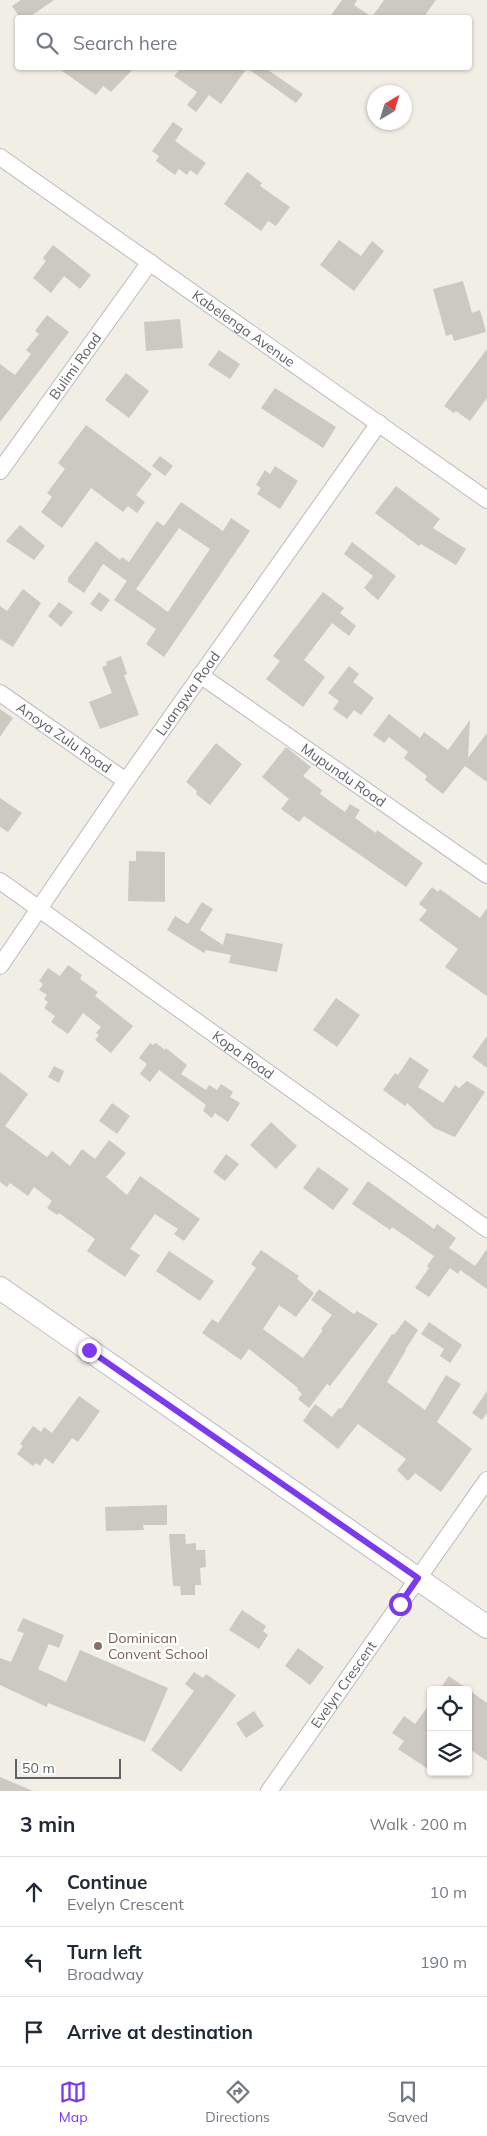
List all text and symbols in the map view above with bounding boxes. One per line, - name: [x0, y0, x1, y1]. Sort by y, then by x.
- search box: [15, 15, 472, 70]
- icon: search: [33, 29, 61, 57]
- text: Search here: [73, 31, 177, 55]
- north arrow: [367, 85, 412, 130]
- street label: Kabelenga Avenue: [189, 286, 299, 371]
- street label: Bulimi Road: [45, 329, 105, 403]
- street label: Luangwa Road: [152, 648, 224, 739]
- street label: Anoya Zulu Road: [13, 698, 115, 777]
- street label: Mupundu Road: [298, 739, 389, 811]
- street label: Kopa Road: [209, 1027, 278, 1083]
- route end: [78, 1339, 101, 1362]
- route start: [389, 1593, 412, 1616]
- place label: Dominican Convent School: [108, 1629, 208, 1663]
- street label: Evelyn Crescent: [307, 1637, 380, 1732]
- marker: Dominican Convent School: [92, 1640, 104, 1652]
- map controls: [427, 1686, 472, 1776]
- button: locate: [427, 1686, 472, 1731]
- button: layers: [427, 1731, 472, 1776]
- scale bar: [15, 1756, 121, 1779]
- text: 50 m: [22, 1759, 55, 1777]
- text: 3 min: [20, 1811, 75, 1837]
- text: Walk · 200 m: [369, 1814, 467, 1834]
- text: Continue: [67, 1870, 147, 1894]
- icon: ahead: [20, 1878, 48, 1906]
- text: 10 m: [430, 1882, 467, 1902]
- text: Evelyn Crescent: [67, 1894, 184, 1914]
- text: Turn left: [67, 1940, 142, 1964]
- icon: left: [20, 1948, 48, 1976]
- text: 190 m: [420, 1952, 467, 1972]
- text: Broadway: [67, 1964, 144, 1984]
- icon: arrive: [20, 2018, 48, 2046]
- text: Arrive at destination: [67, 2020, 253, 2044]
- tab: Map: [59, 2078, 88, 2126]
- tab: Directions: [205, 2078, 270, 2126]
- tab: Saved: [388, 2078, 428, 2126]

